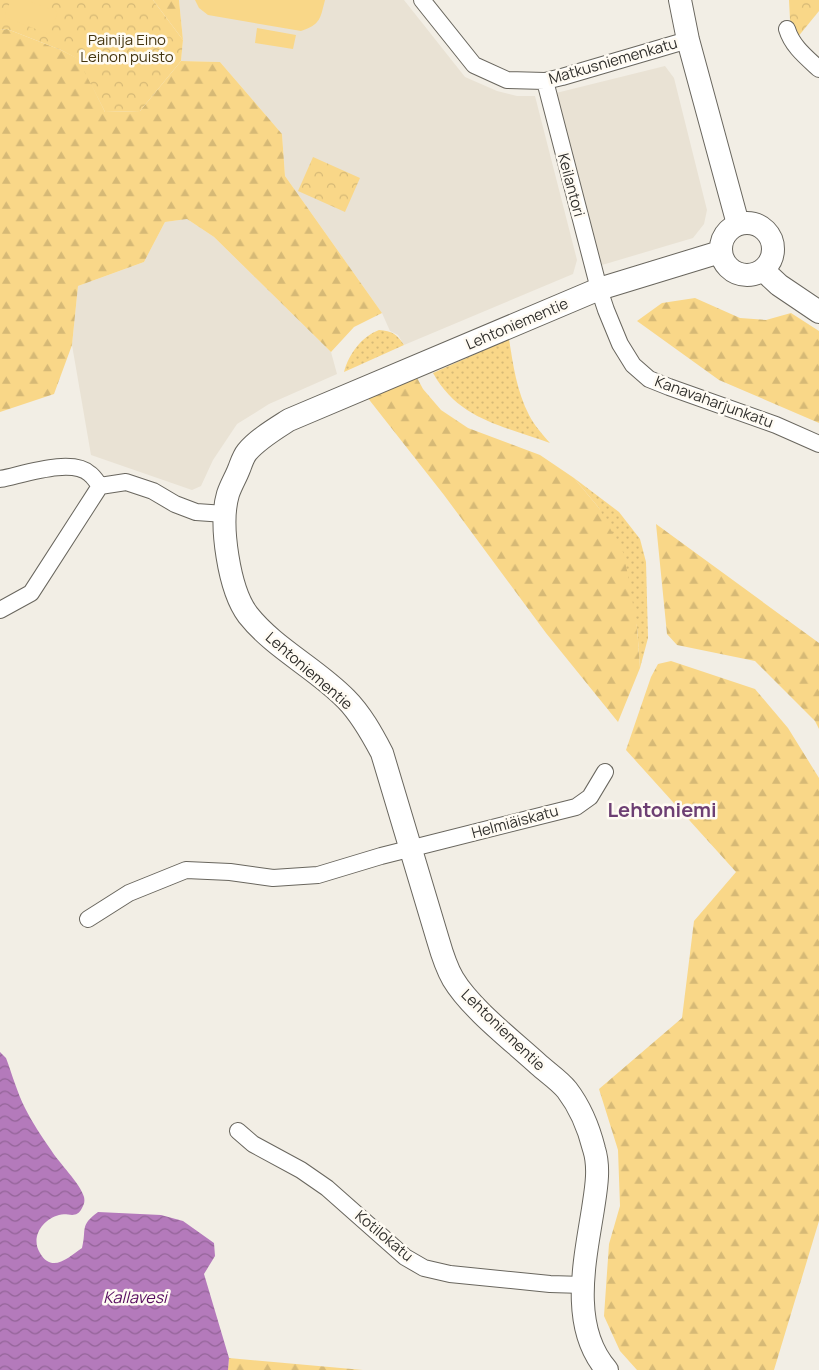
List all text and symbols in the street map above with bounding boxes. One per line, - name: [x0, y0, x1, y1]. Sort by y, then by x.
- park label: Painija Eino Leinon puisto: [80, 29, 174, 67]
- street label: Matkusniemenkatu: [546, 32, 680, 89]
- street label: Keilantori: [553, 151, 590, 219]
- street label: Lehtoniementie: [462, 292, 571, 355]
- street label: Kanavaharjunkatu: [652, 370, 776, 433]
- street label: Lehtoniementie: [261, 627, 358, 715]
- district label: Lehtoniemi: [607, 796, 717, 823]
- street label: Helmiäiskatu: [469, 800, 561, 843]
- street label: Lehtoniementie: [457, 984, 550, 1075]
- street label: Kotilokatu: [351, 1205, 418, 1266]
- water label: Kallavesi: [103, 1286, 169, 1308]

